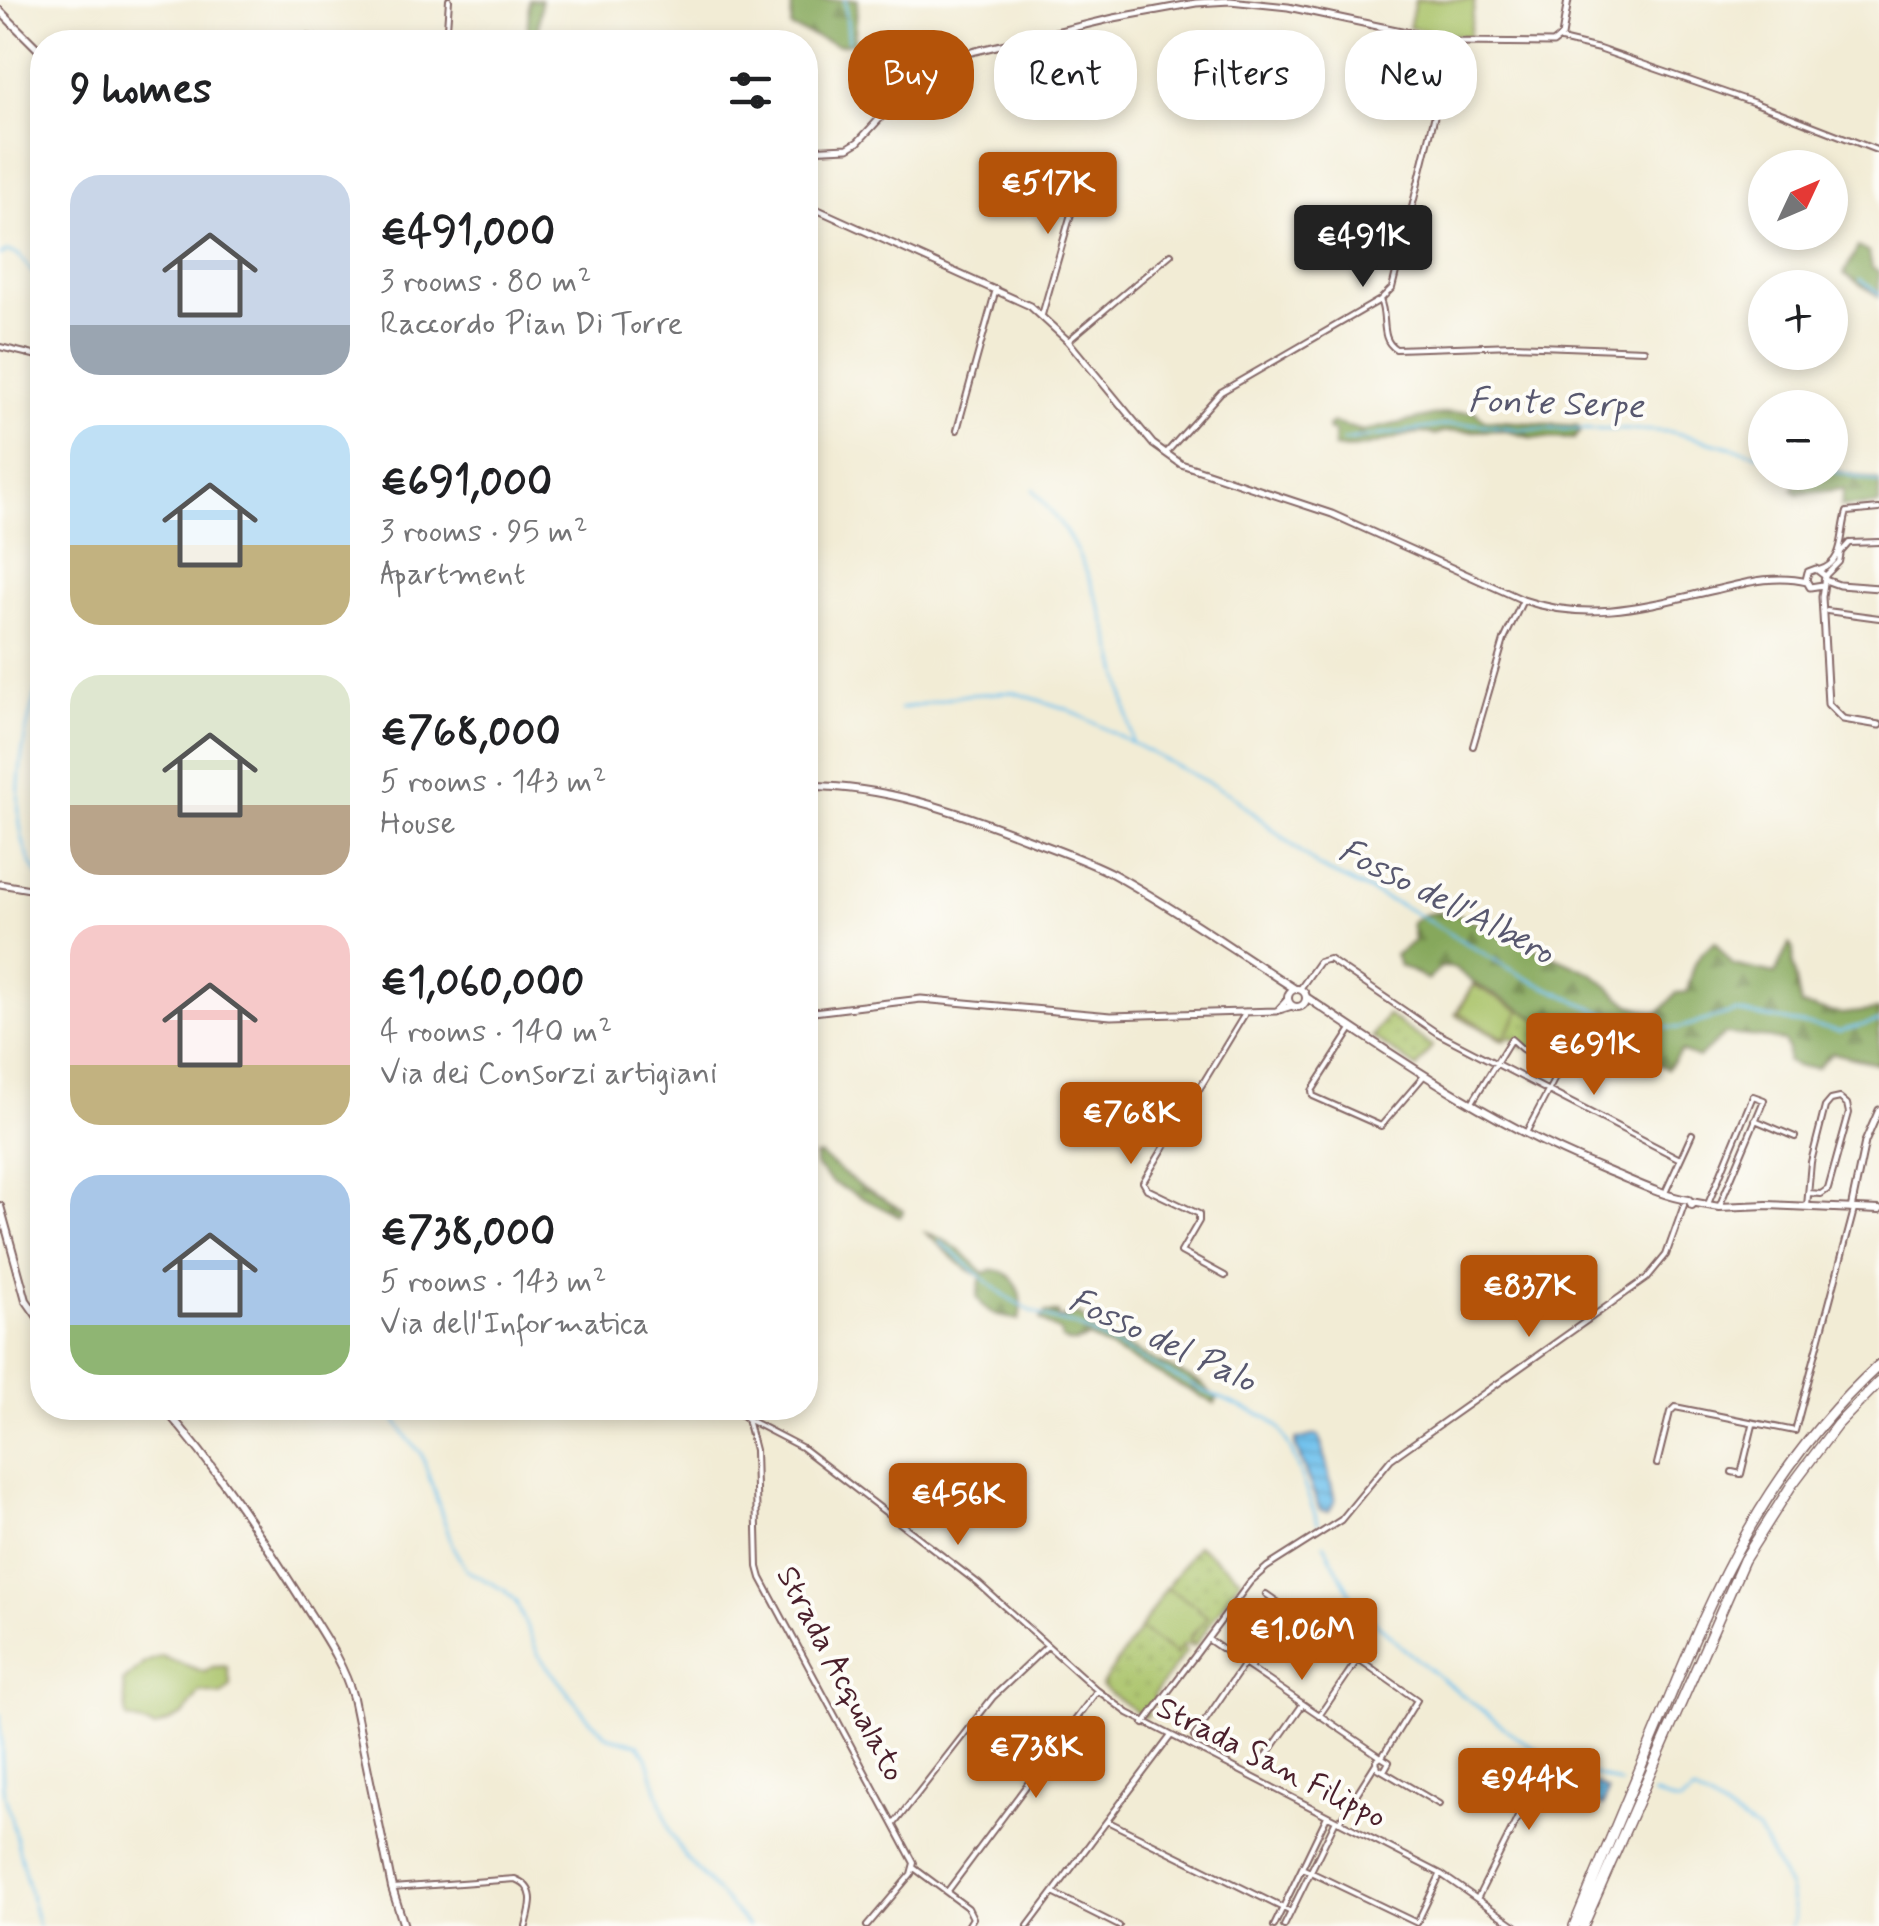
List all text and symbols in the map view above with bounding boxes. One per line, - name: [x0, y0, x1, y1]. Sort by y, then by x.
- chip: Buy: [848, 30, 974, 120]
- chip: Rent: [994, 30, 1137, 120]
- chip: Filters: [1157, 30, 1325, 120]
- chip: New: [1345, 30, 1477, 120]
- text: 9 homes: [70, 63, 212, 118]
- icon: filters: [723, 63, 778, 118]
- north arrow: [1748, 150, 1848, 250]
- map controls: [1748, 150, 1848, 490]
- pin: €517K: [978, 152, 1118, 237]
- text: €517K: [1001, 163, 1095, 205]
- pin: €491K: [1293, 205, 1433, 290]
- text: €491,000: [380, 206, 555, 261]
- icon: home: [150, 215, 270, 335]
- text: €491K: [1316, 216, 1410, 258]
- text: 3 rooms · 80 m²: [380, 261, 591, 303]
- button: +: [1748, 270, 1848, 370]
- text: Raccordo Pian Di Torre: [380, 303, 683, 345]
- water label: Fonte Serpe: [1467, 378, 1646, 430]
- button: −: [1748, 390, 1848, 490]
- text: €691,000: [380, 456, 552, 511]
- icon: home: [150, 465, 270, 585]
- text: 3 rooms · 95 m²: [380, 511, 588, 553]
- text: Apartment: [380, 553, 525, 595]
- text: €768,000: [380, 706, 561, 761]
- icon: home: [150, 715, 270, 835]
- text: 5 rooms · 143 m²: [380, 761, 607, 803]
- text: House: [380, 803, 456, 845]
- water label: Fosso dell'Albero: [1331, 828, 1562, 976]
- text: €1,060,000: [380, 956, 585, 1011]
- icon: home: [150, 965, 270, 1085]
- text: 4 rooms · 140 m²: [380, 1011, 612, 1053]
- pin: €691K: [1524, 1013, 1664, 1098]
- text: €691K: [1548, 1024, 1640, 1066]
- text: Via dei Consorzi artigiani: [380, 1053, 717, 1095]
- pin: €768K: [1061, 1082, 1201, 1167]
- text: €768K: [1082, 1093, 1180, 1135]
- text: €738,000: [380, 1206, 555, 1261]
- icon: home: [150, 1215, 270, 1335]
- pin: €837K: [1459, 1255, 1599, 1340]
- text: 5 rooms · 143 m²: [380, 1261, 607, 1303]
- text: €837K: [1482, 1266, 1576, 1308]
- water label: Fosso del Palo: [1061, 1278, 1264, 1405]
- text: Via dell'Informatica: [380, 1303, 649, 1345]
- pin: €456K: [888, 1463, 1028, 1548]
- text: €456K: [911, 1474, 1005, 1516]
- street label: Strada Acqualato: [766, 1559, 914, 1789]
- pin: €1.06M: [1221, 1598, 1383, 1683]
- text: €1.06M: [1249, 1609, 1355, 1651]
- street label: Strada San Filippo: [1149, 1687, 1393, 1839]
- pin: €738K: [966, 1716, 1106, 1801]
- text: €738K: [989, 1727, 1083, 1769]
- pin: €944K: [1459, 1748, 1599, 1833]
- text: €944K: [1480, 1759, 1578, 1801]

